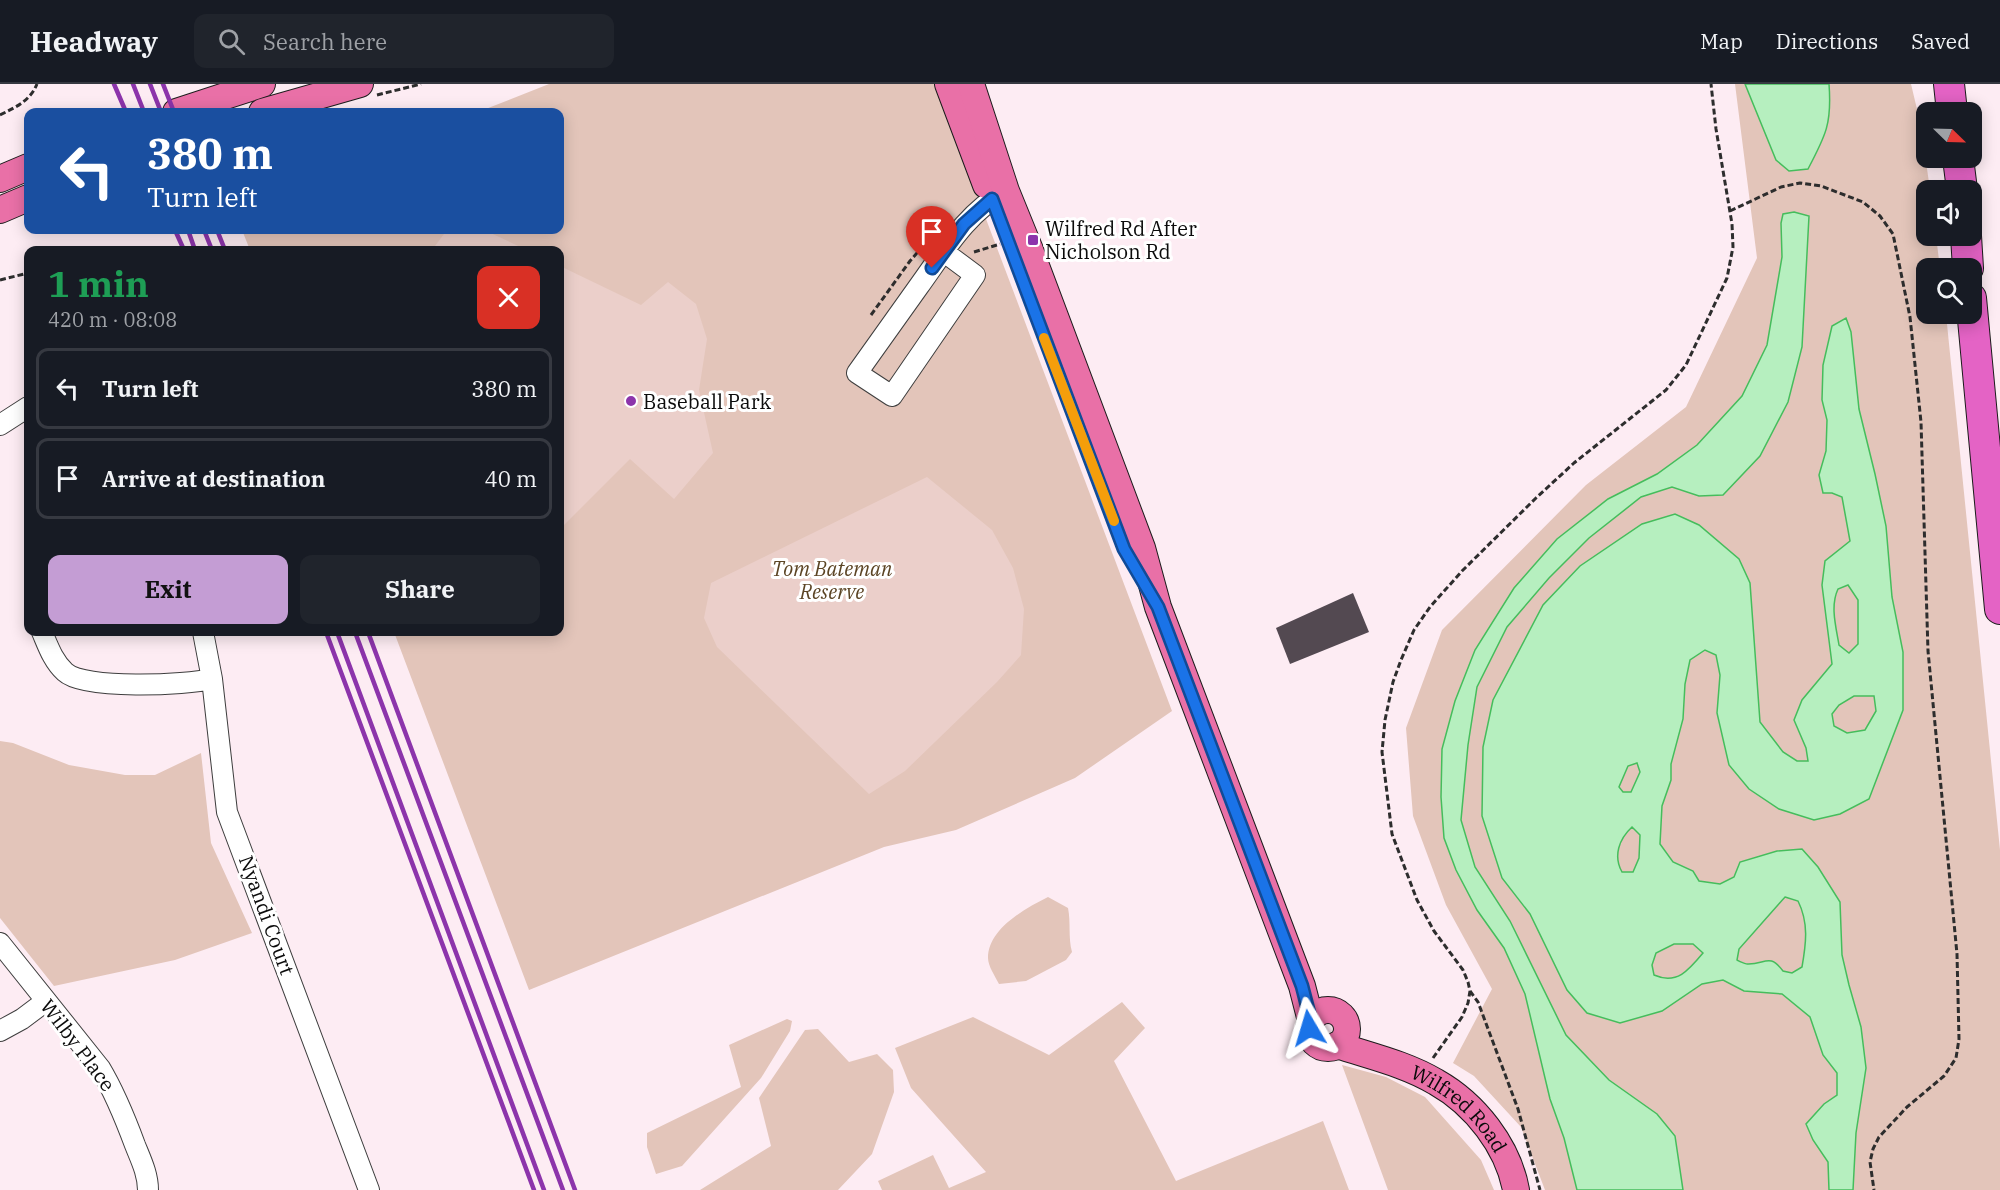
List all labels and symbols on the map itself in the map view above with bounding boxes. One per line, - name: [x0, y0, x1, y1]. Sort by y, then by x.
- north arrow: [1916, 102, 1982, 168]
- pin: [906, 206, 957, 268]
- place label: Wilfred Rd After Nicholson Rd: [1045, 215, 1197, 265]
- marker: Wilfred Rd After Nicholson Rd: [1026, 233, 1040, 247]
- place label: Baseball Park: [643, 388, 771, 415]
- marker: Baseball Park: [624, 394, 638, 408]
- park label: Tom Bateman Reserve: [772, 555, 893, 605]
- street label: Nyandi Court: [233, 851, 301, 979]
- street label: Wilby Place: [34, 993, 122, 1097]
- position arrow: [1277, 996, 1341, 1060]
- street label: Wilfred Road: [1407, 1058, 1514, 1157]

